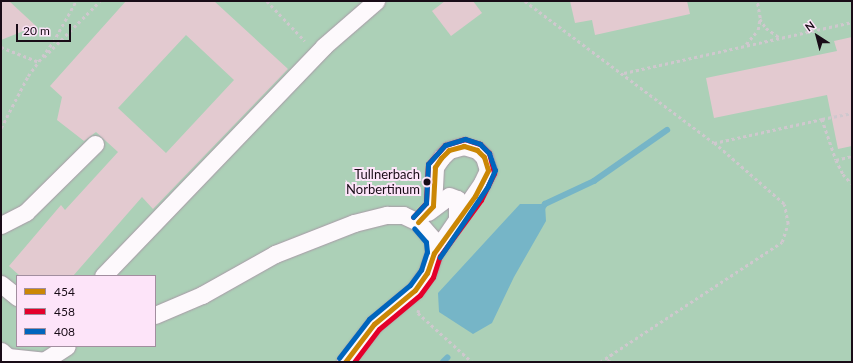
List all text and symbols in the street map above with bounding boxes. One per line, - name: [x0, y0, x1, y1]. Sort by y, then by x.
- scale bar: [18, 16, 73, 42]
- north arrow: [797, 16, 837, 56]
- text: N: [802, 18, 817, 34]
- text: 20 m: [23, 23, 50, 38]
- place label: Tullnerbach Norbertinum: [346, 167, 420, 198]
- marker: Tullnerbach Norbertinum: [422, 177, 432, 187]
- legend: [16, 275, 156, 347]
- text: 454: [54, 284, 75, 299]
- text: 458: [54, 304, 75, 319]
- text: 408: [54, 324, 75, 339]

